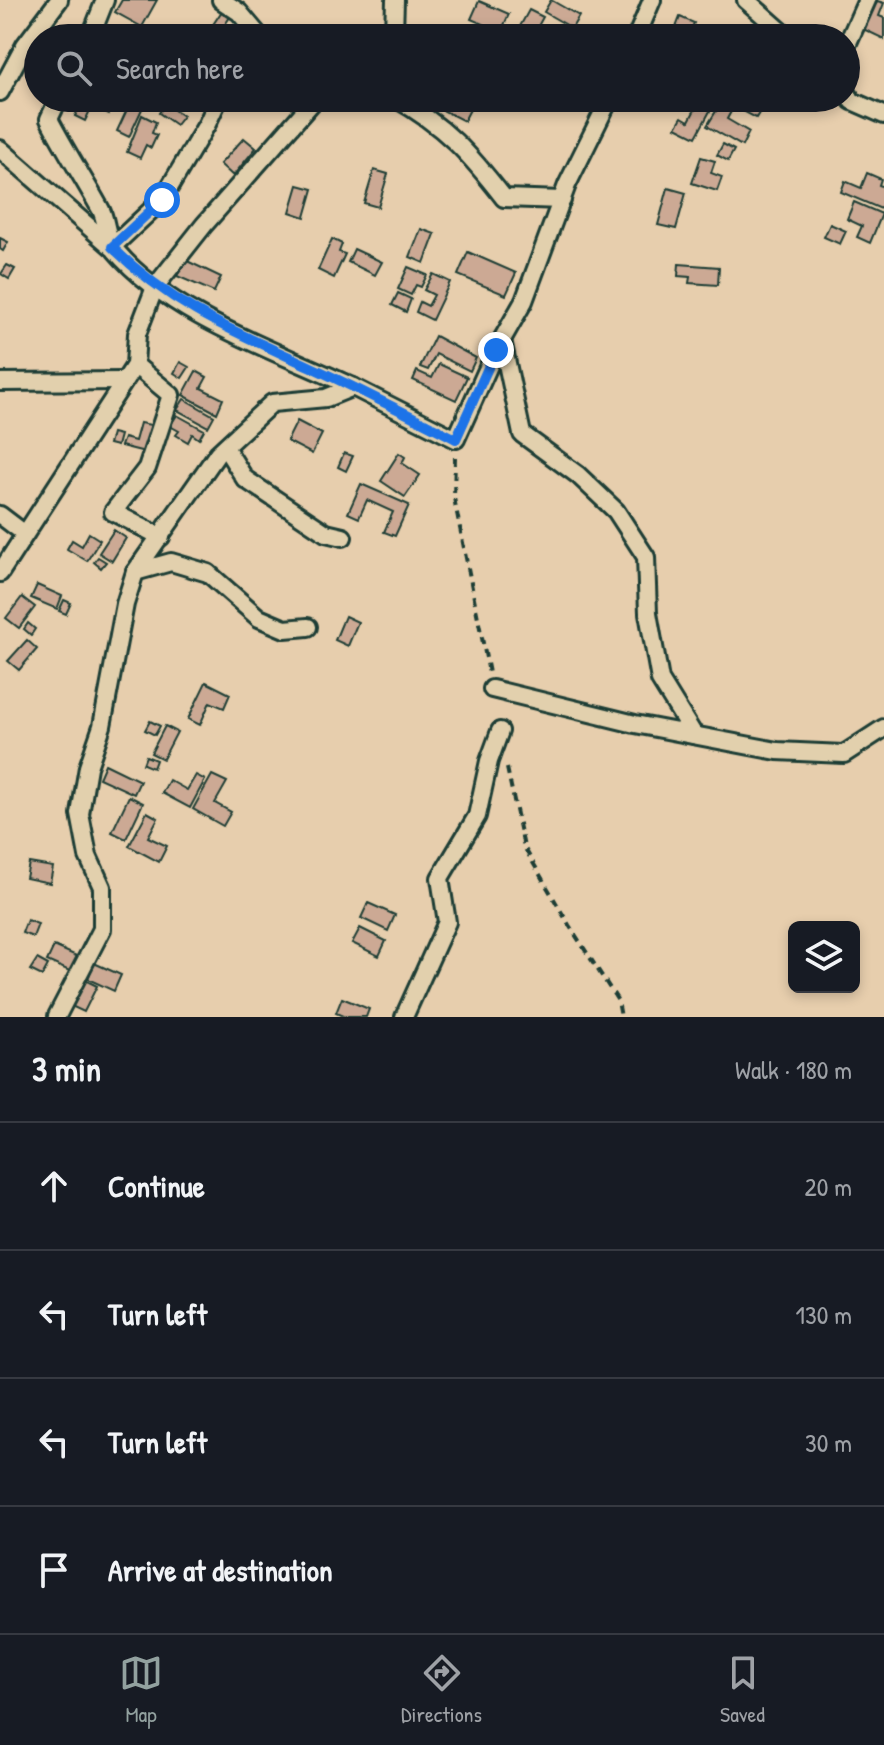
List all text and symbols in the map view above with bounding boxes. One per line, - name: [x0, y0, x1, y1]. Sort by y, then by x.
- search box: [24, 24, 860, 112]
- icon: search: [52, 46, 96, 90]
- text: Search here: [116, 48, 244, 88]
- route start: [144, 182, 180, 218]
- route end: [478, 332, 514, 368]
- map controls: [788, 921, 860, 993]
- button: layers: [788, 921, 860, 993]
- text: 3 min: [32, 1046, 101, 1092]
- text: Walk · 180 m: [735, 1052, 852, 1087]
- icon: ahead: [32, 1164, 76, 1208]
- text: Continue: [108, 1166, 205, 1206]
- text: 20 m: [805, 1169, 852, 1204]
- icon: left: [32, 1292, 76, 1336]
- text: Turn left: [108, 1294, 207, 1334]
- text: 130 m: [796, 1297, 852, 1332]
- icon: left: [32, 1420, 76, 1464]
- text: Turn left: [108, 1422, 207, 1462]
- text: 30 m: [805, 1425, 852, 1460]
- icon: arrive: [32, 1548, 76, 1592]
- text: Arrive at destination: [108, 1550, 333, 1590]
- tab: Map: [119, 1651, 163, 1729]
- tab: Directions: [401, 1651, 482, 1729]
- tab: Saved: [720, 1651, 765, 1729]

